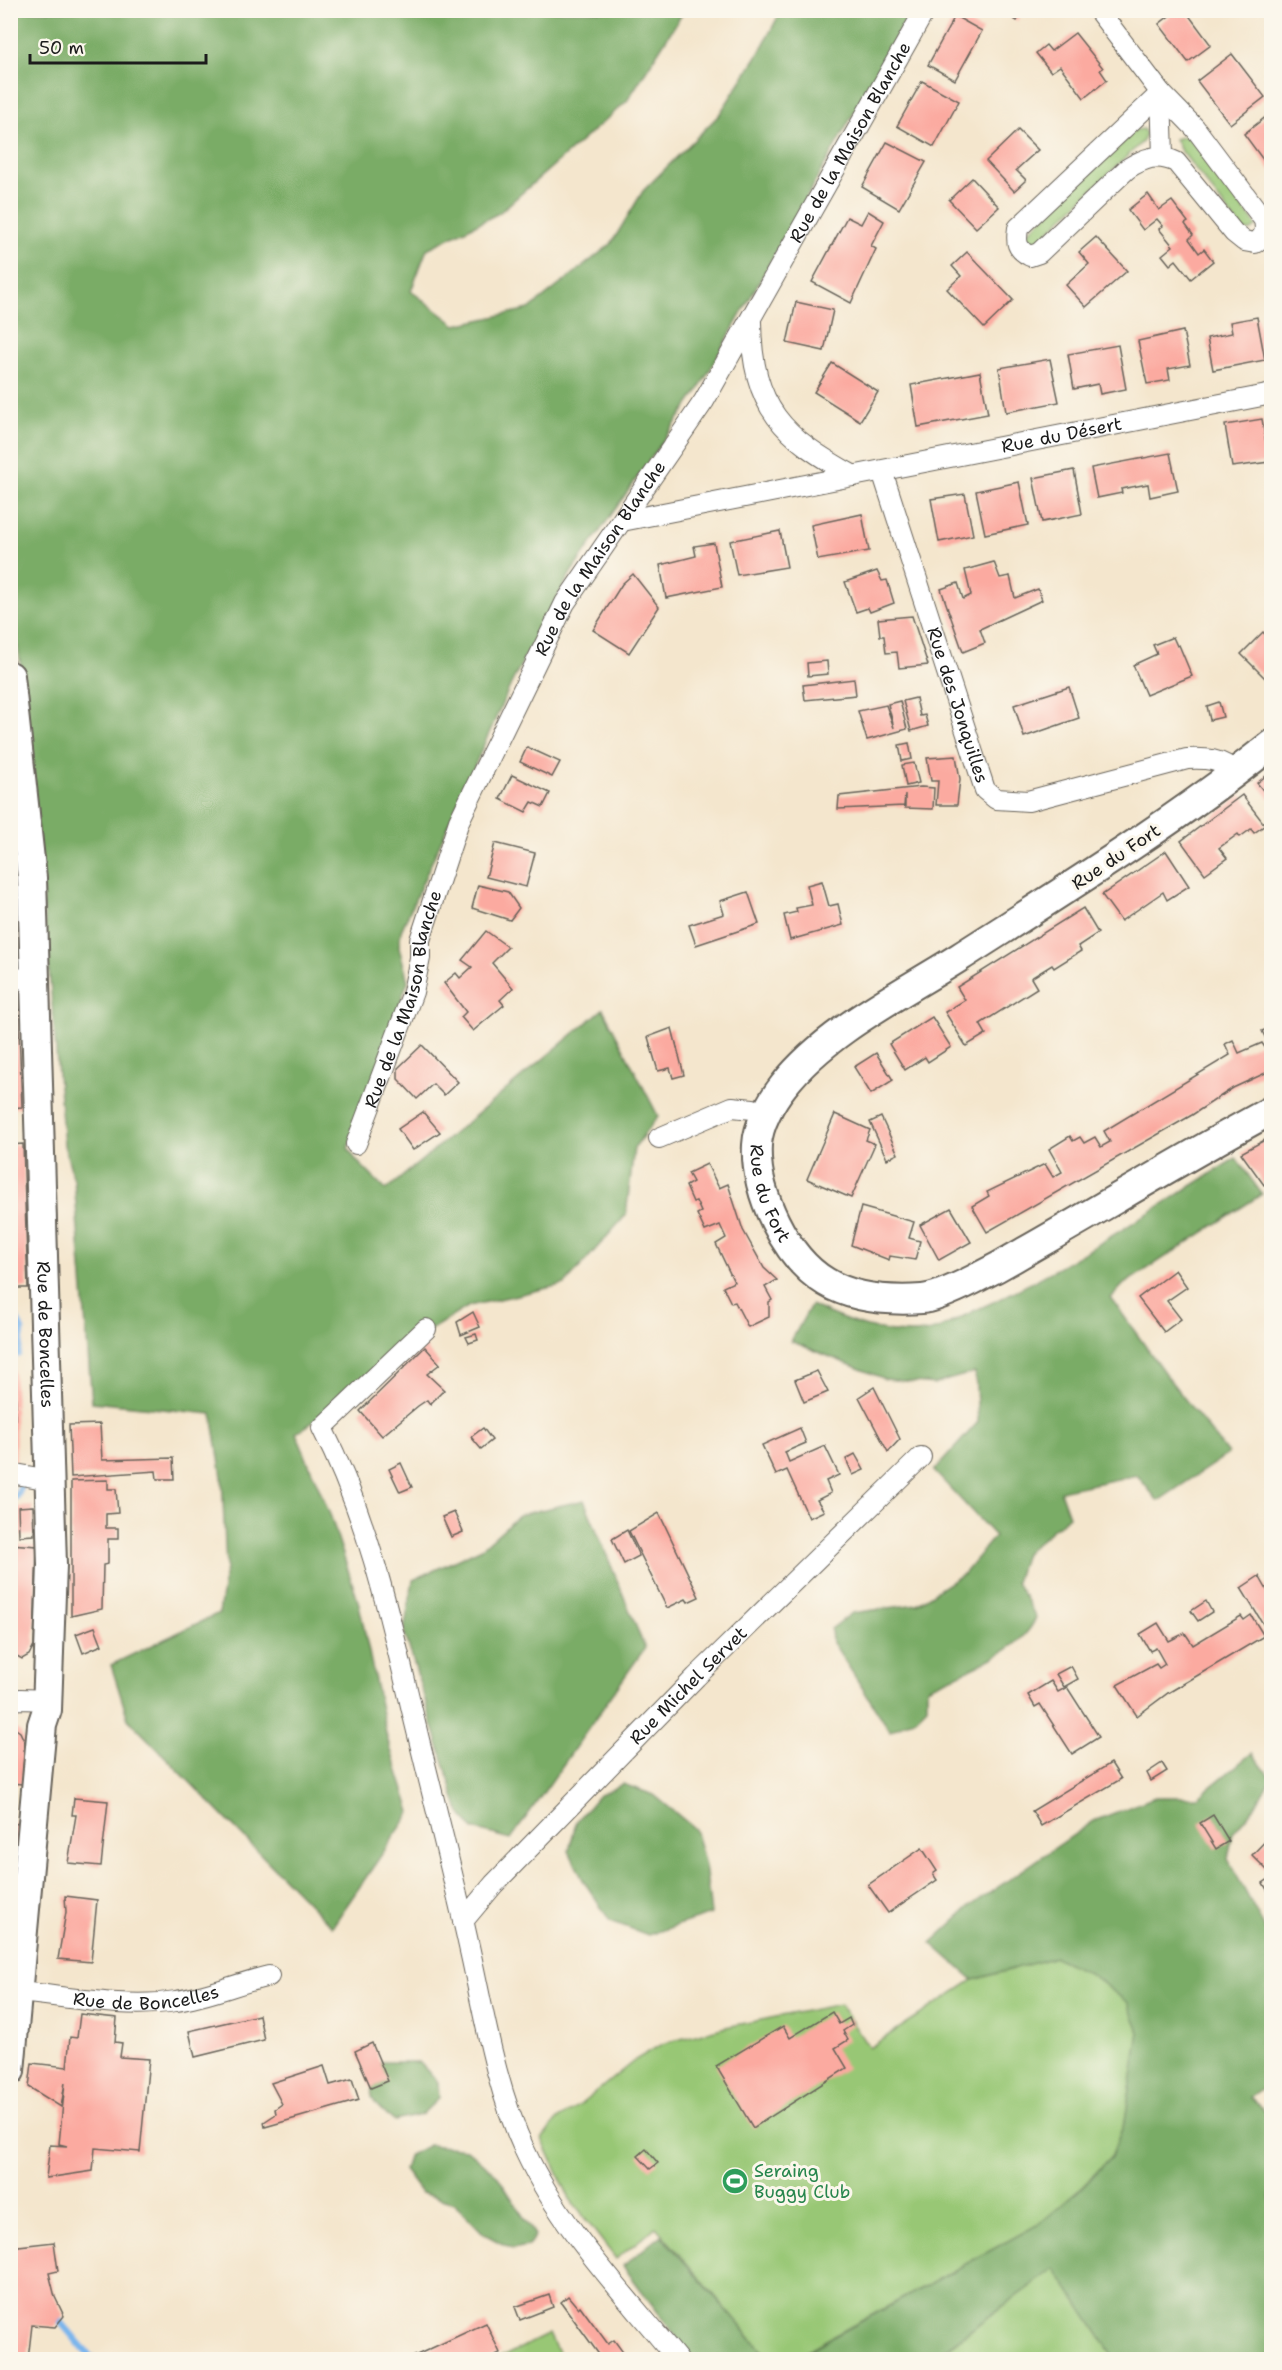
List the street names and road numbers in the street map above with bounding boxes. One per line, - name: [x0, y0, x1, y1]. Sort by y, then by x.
- street label: Rue de la Maison Blanche: [784, 38, 917, 247]
- street label: Rue du Désert: [999, 412, 1124, 459]
- street label: Rue de la Maison Blanche: [529, 456, 671, 660]
- street label: Rue des Jonquilles: [921, 624, 994, 786]
- street label: Rue du Fort: [1067, 818, 1165, 896]
- street label: Rue de la Maison Blanche: [359, 887, 447, 1111]
- street label: Rue du Fort: [745, 1144, 796, 1247]
- street label: Rue de Boncelles: [31, 1261, 59, 1408]
- street label: Rue Michel Servet: [624, 1621, 753, 1750]
- street label: Rue de Boncelles: [72, 1979, 222, 2016]

